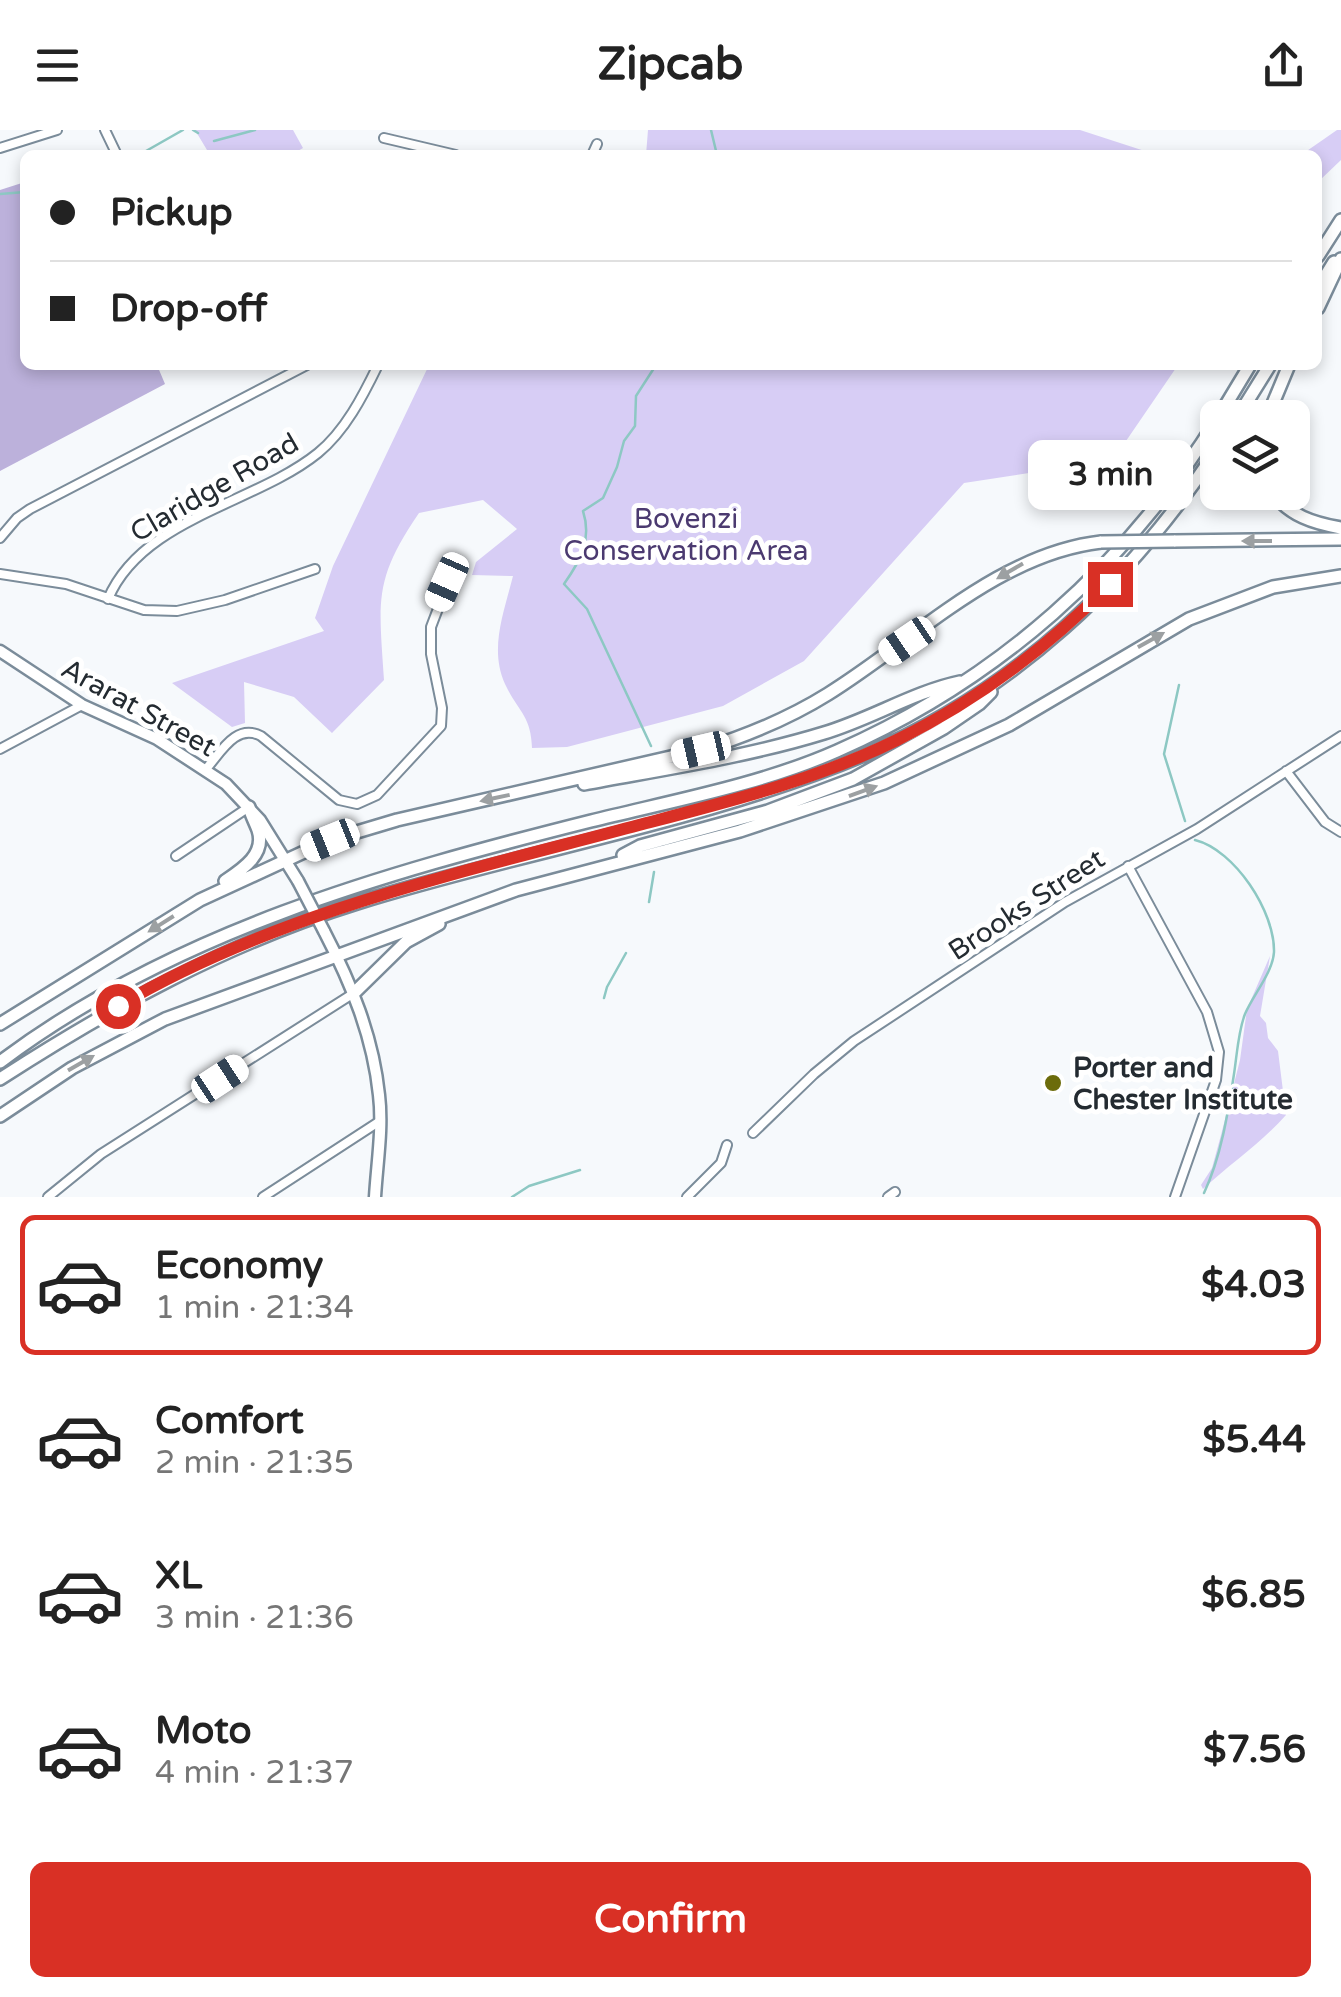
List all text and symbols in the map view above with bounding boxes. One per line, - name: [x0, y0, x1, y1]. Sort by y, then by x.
- icon: menu: [30, 38, 85, 93]
- text: Zipcab: [598, 38, 743, 92]
- icon: share: [1256, 38, 1311, 93]
- text: Pickup: [110, 190, 233, 236]
- text: Drop-off: [110, 286, 267, 332]
- map controls: [1200, 400, 1310, 510]
- button: layers: [1200, 400, 1310, 510]
- street label: Claridge Road: [124, 426, 305, 550]
- callout: 3 min: [1028, 439, 1192, 509]
- text: 3 min: [1068, 456, 1153, 494]
- park label: Bovenzi Conservation Area: [564, 502, 808, 568]
- one-way arrow: [1241, 533, 1273, 549]
- car: [421, 548, 473, 616]
- one-way arrow: [996, 562, 1024, 579]
- route end: [1088, 562, 1133, 607]
- car: [874, 612, 940, 670]
- one-way arrow: [1137, 632, 1165, 650]
- street label: Ararat Street: [55, 651, 222, 764]
- car: [668, 729, 734, 771]
- one-way arrow: [849, 783, 879, 798]
- one-way arrow: [480, 791, 511, 806]
- car: [297, 815, 363, 865]
- street label: Brooks Street: [942, 842, 1111, 968]
- one-way arrow: [147, 915, 175, 932]
- route start: [96, 984, 141, 1029]
- car: [187, 1050, 253, 1108]
- place label: Porter and Chester Institute: [1073, 1051, 1293, 1117]
- one-way arrow: [67, 1055, 96, 1072]
- marker: Porter and Chester Institute: [1042, 1072, 1064, 1094]
- icon: car: [35, 1240, 125, 1330]
- text: Economy: [155, 1243, 323, 1289]
- text: $4.03: [1201, 1262, 1306, 1308]
- text: 1 min · 21:34: [155, 1289, 354, 1327]
- icon: car: [35, 1395, 125, 1485]
- text: Comfort: [155, 1398, 304, 1444]
- text: $5.44: [1202, 1417, 1306, 1463]
- text: 2 min · 21:35: [155, 1444, 354, 1482]
- icon: car: [35, 1550, 125, 1640]
- text: XL: [155, 1553, 202, 1599]
- text: $6.85: [1201, 1572, 1306, 1618]
- text: 3 min · 21:36: [155, 1599, 354, 1637]
- icon: car: [35, 1705, 125, 1795]
- text: Moto: [155, 1708, 251, 1754]
- text: $7.56: [1203, 1727, 1306, 1773]
- text: 4 min · 21:37: [155, 1754, 354, 1792]
- button: Confirm: [30, 1862, 1311, 1977]

